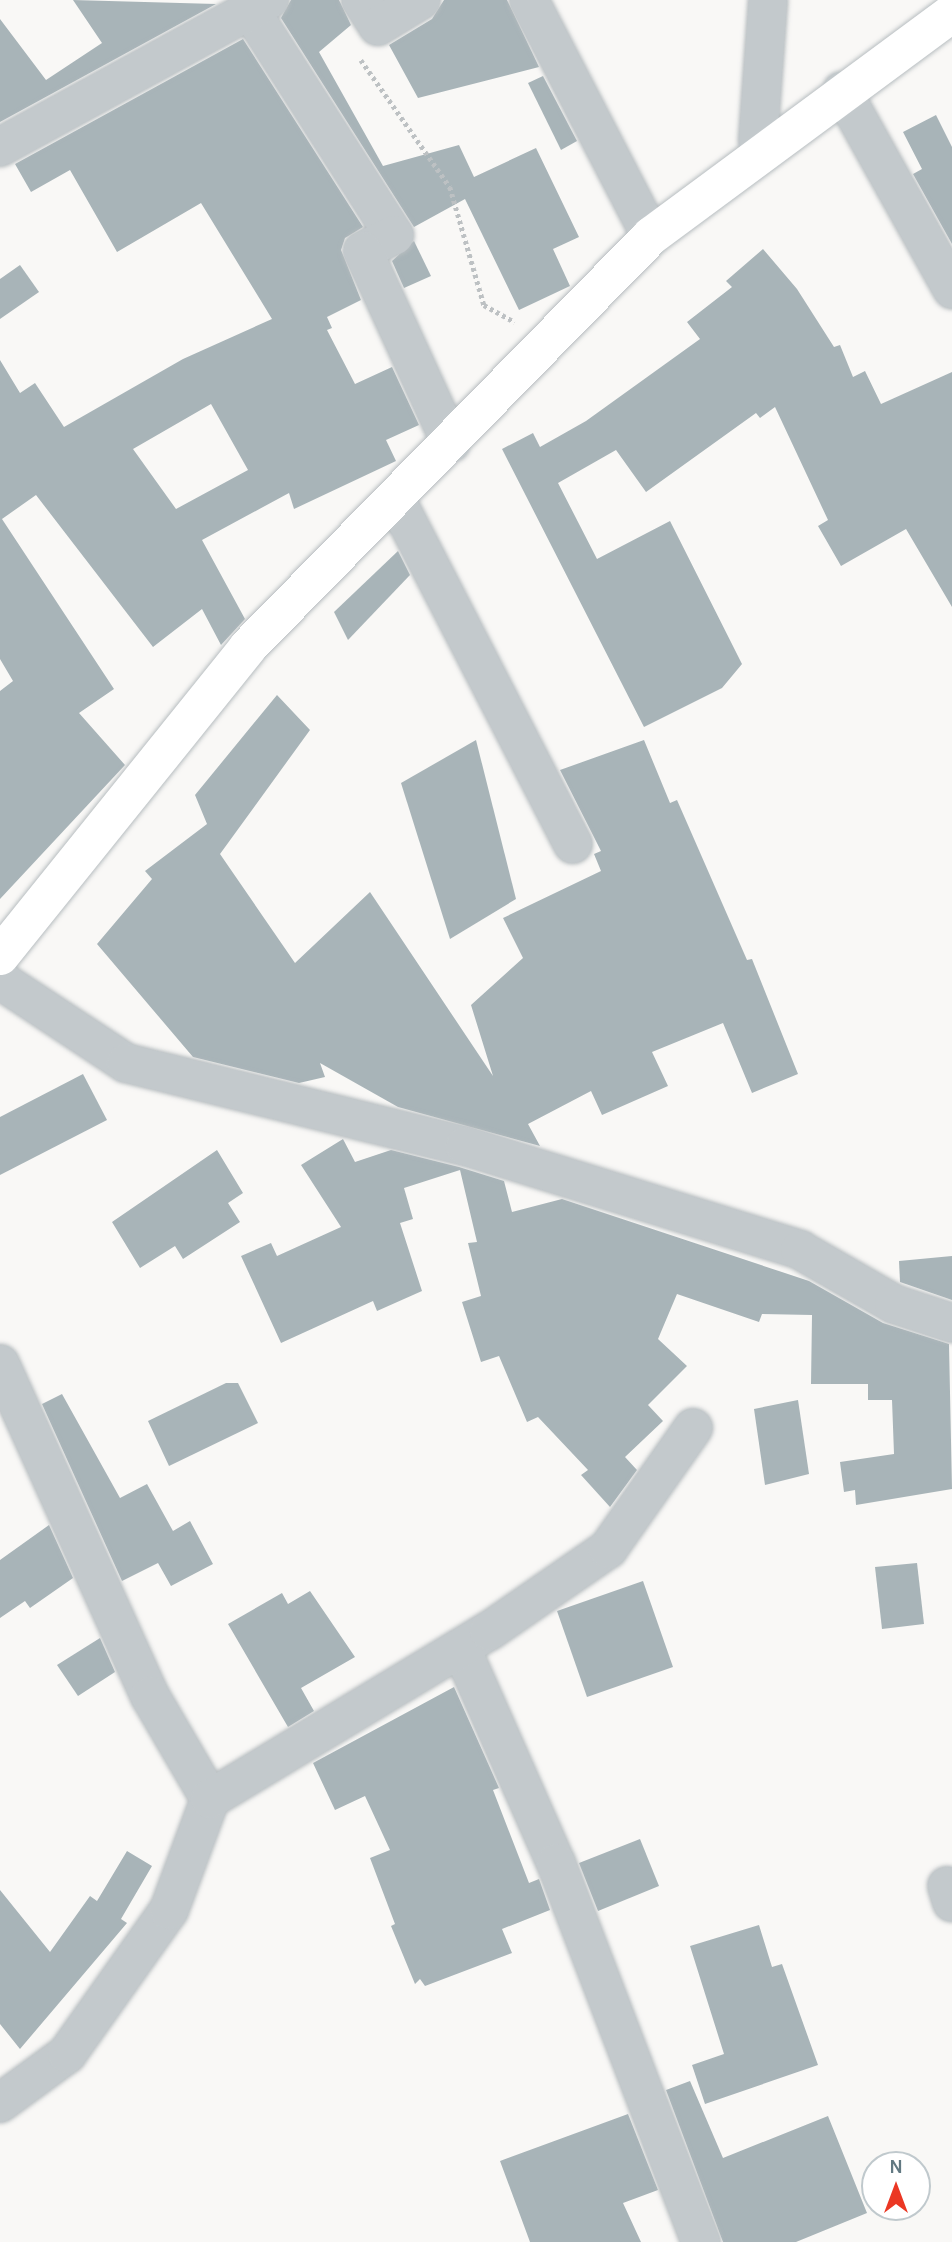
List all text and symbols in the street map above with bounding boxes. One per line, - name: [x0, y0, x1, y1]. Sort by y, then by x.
- north arrow: [861, 2151, 931, 2221]
- text: N: [889, 2156, 903, 2178]

